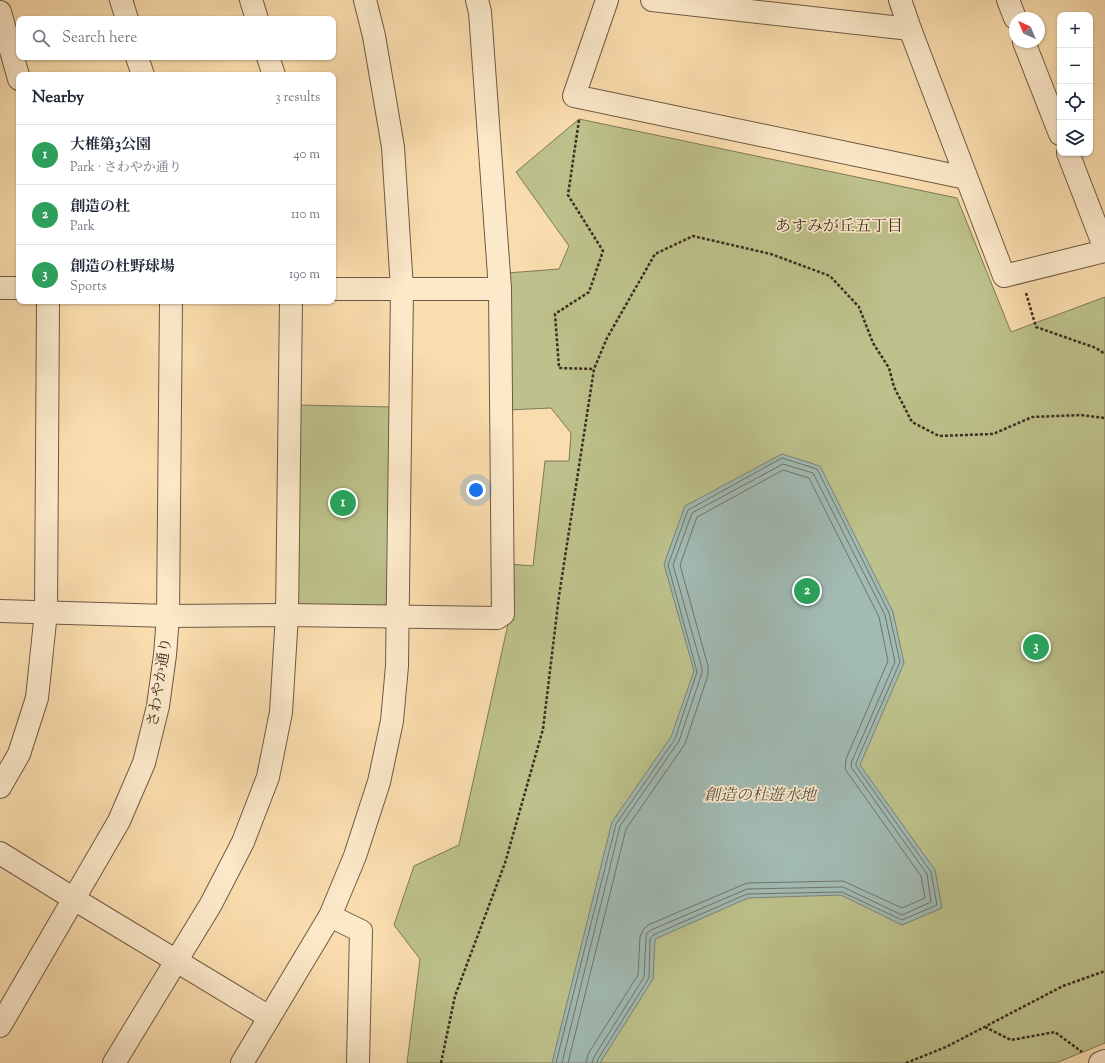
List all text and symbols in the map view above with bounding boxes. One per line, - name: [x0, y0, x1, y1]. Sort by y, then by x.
- north arrow: [1009, 12, 1045, 48]
- map controls: [1057, 12, 1093, 156]
- button: +: [1057, 12, 1093, 48]
- search box: [16, 16, 336, 60]
- icon: search: [30, 27, 52, 49]
- text: Search here: [62, 28, 137, 49]
- button: −: [1057, 48, 1093, 84]
- button: locate: [1057, 84, 1093, 120]
- text: Nearby: [32, 86, 84, 110]
- text: 3 results: [275, 89, 320, 107]
- button: layers: [1057, 120, 1093, 156]
- text: 大椎第3公園: [70, 135, 151, 156]
- text: 1: [43, 146, 47, 164]
- text: 40 m: [293, 146, 320, 164]
- text: Park · さわやか通り: [70, 159, 182, 177]
- text: 創造の杜: [70, 197, 130, 218]
- text: 2: [42, 206, 48, 224]
- text: 110 m: [291, 206, 320, 224]
- district label: あすみが丘五丁目: [775, 216, 903, 239]
- text: Park: [70, 218, 95, 236]
- text: 創造の杜野球場: [70, 257, 175, 278]
- text: 3: [42, 266, 48, 284]
- text: 190 m: [289, 266, 320, 284]
- text: Sports: [70, 278, 107, 296]
- your location: [466, 480, 486, 500]
- pin: 1: [330, 488, 356, 518]
- pin: 2: [794, 576, 820, 606]
- pin: 3: [1023, 632, 1049, 662]
- street label: さわやか通り: [143, 636, 178, 728]
- water label: 創造の杜遊水地: [704, 785, 818, 808]

